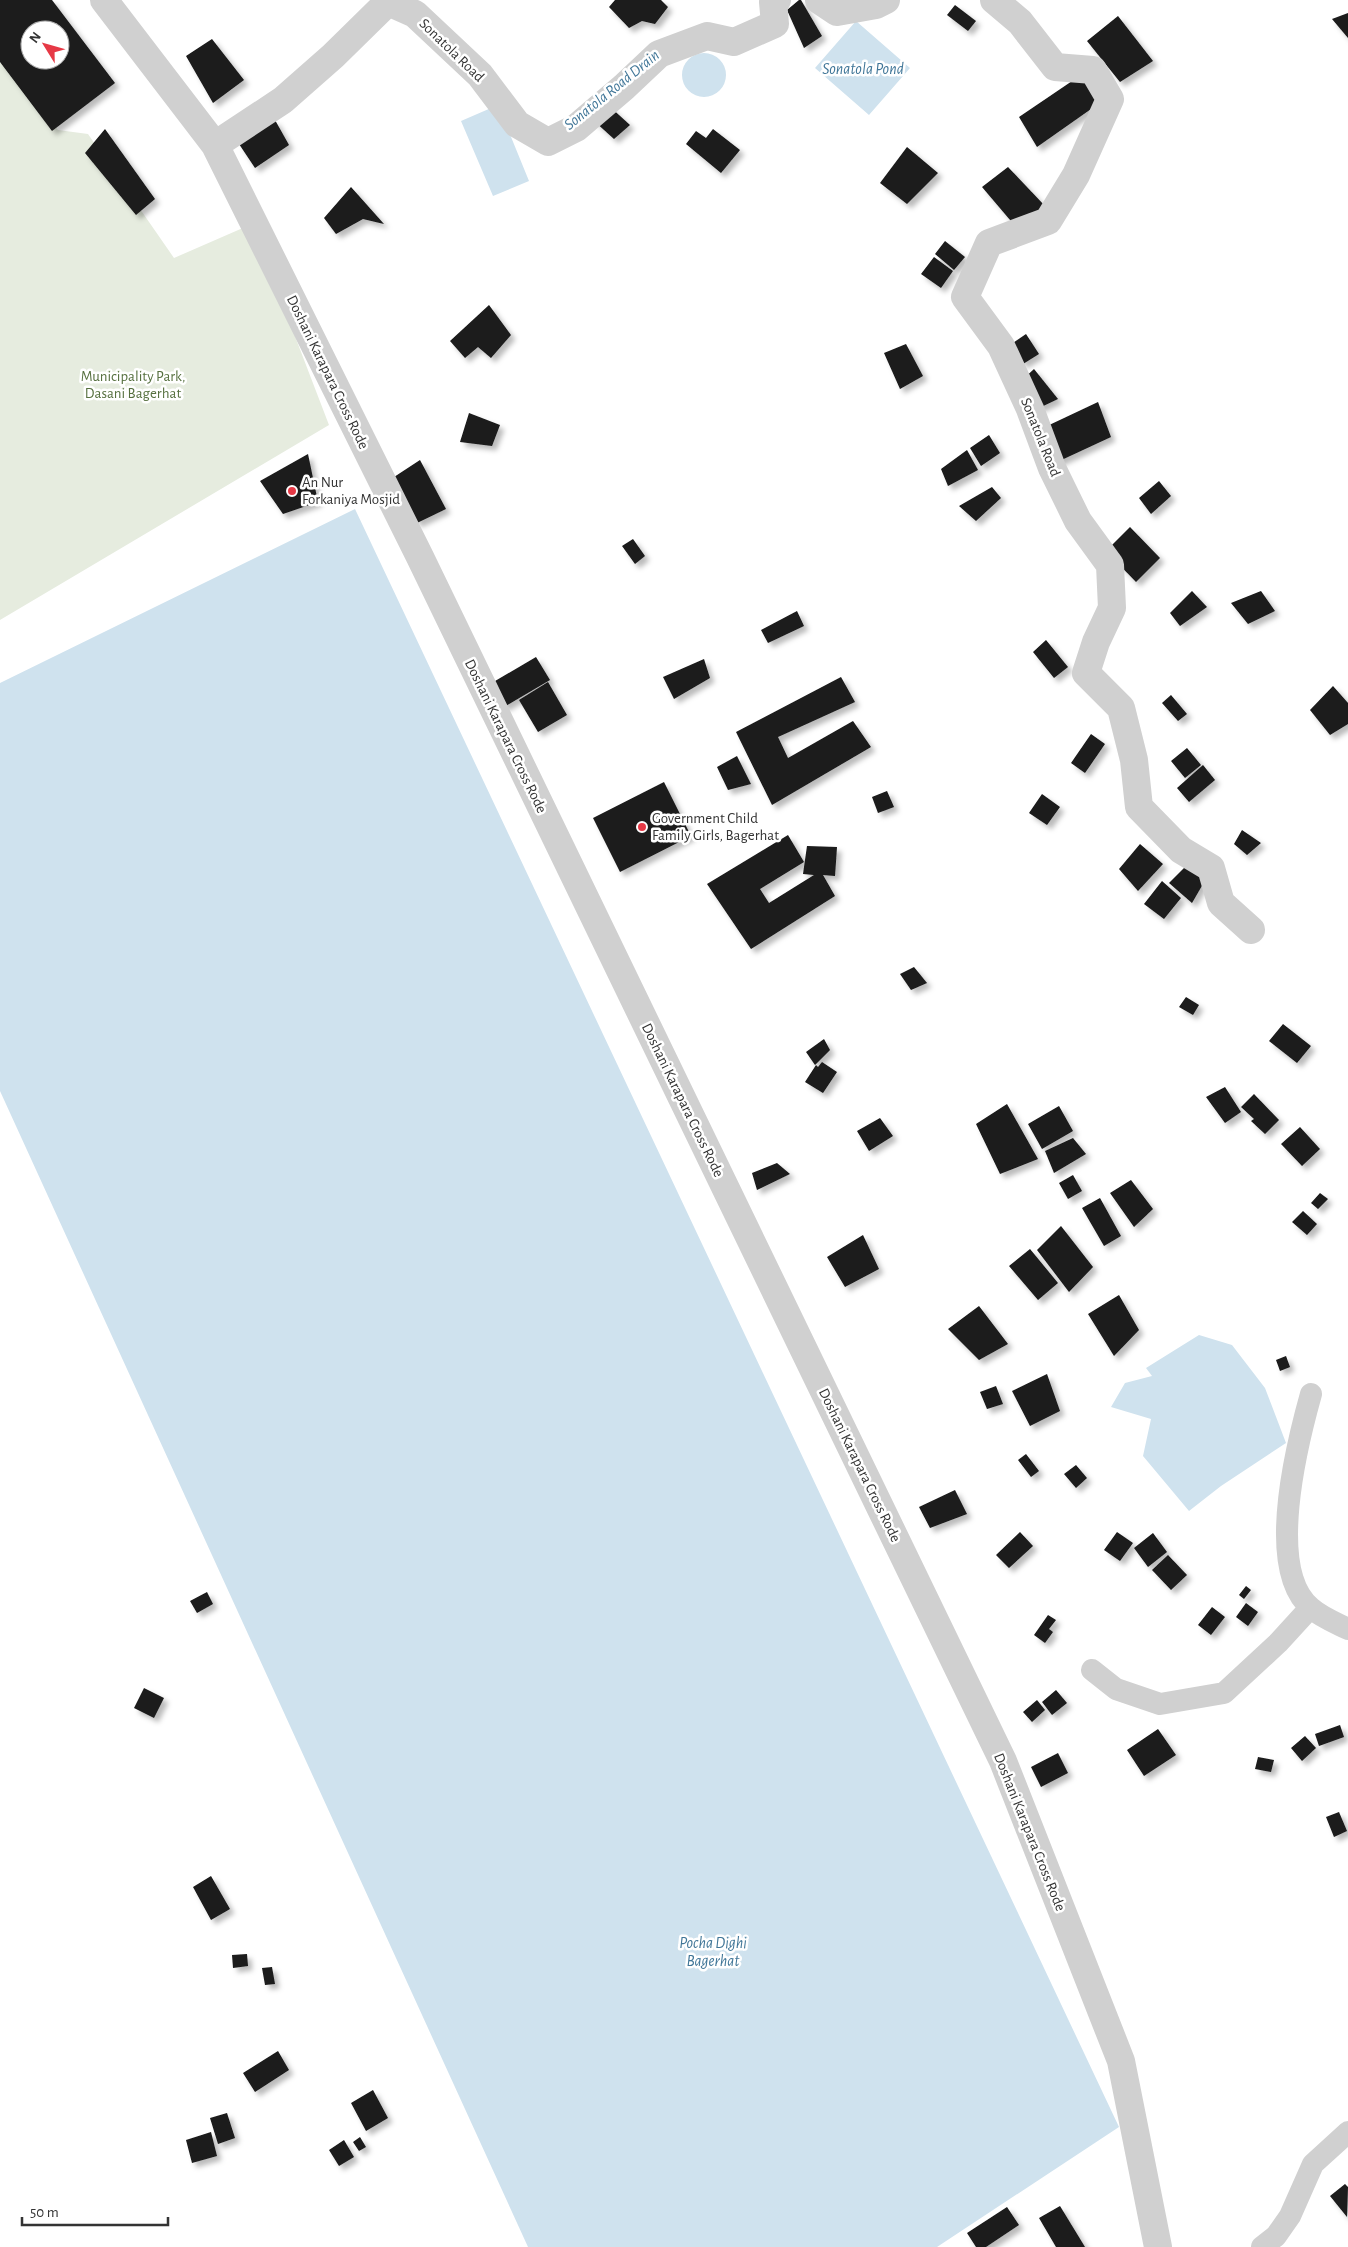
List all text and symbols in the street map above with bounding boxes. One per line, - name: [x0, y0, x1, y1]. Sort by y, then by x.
- street label: Sonatola Road: [416, 16, 487, 85]
- north arrow: [20, 20, 70, 70]
- text: N: [27, 30, 44, 46]
- water label: Sonatola Road Drain: [561, 47, 662, 133]
- water label: Sonatola Pond: [822, 61, 904, 77]
- street label: Doshani Karapara Cross Rode: [284, 293, 371, 452]
- park label: Municipality Park, Dasani Bagerhat: [81, 369, 185, 401]
- street label: Sonatola Road: [1018, 396, 1063, 479]
- place label: An Nur Forkaniya Mosjid: [302, 475, 400, 507]
- marker: An Nur Forkaniya Mosjid: [286, 485, 298, 497]
- street label: Doshani Karapara Cross Rode: [462, 657, 549, 816]
- place label: Government Child Family Girls, Bagerhat: [652, 811, 779, 843]
- marker: Government Child Family Girls, Bagerhat: [636, 821, 648, 833]
- street label: Doshani Karapara Cross Rode: [639, 1021, 726, 1180]
- street label: Doshani Karapara Cross Rode: [816, 1386, 903, 1545]
- street label: Doshani Karapara Cross Rode: [991, 1751, 1068, 1913]
- water label: Pocha Dighi Bagerhat: [679, 1935, 747, 1969]
- scale bar: [22, 2194, 169, 2226]
- text: 50 m: [30, 2205, 59, 2220]

